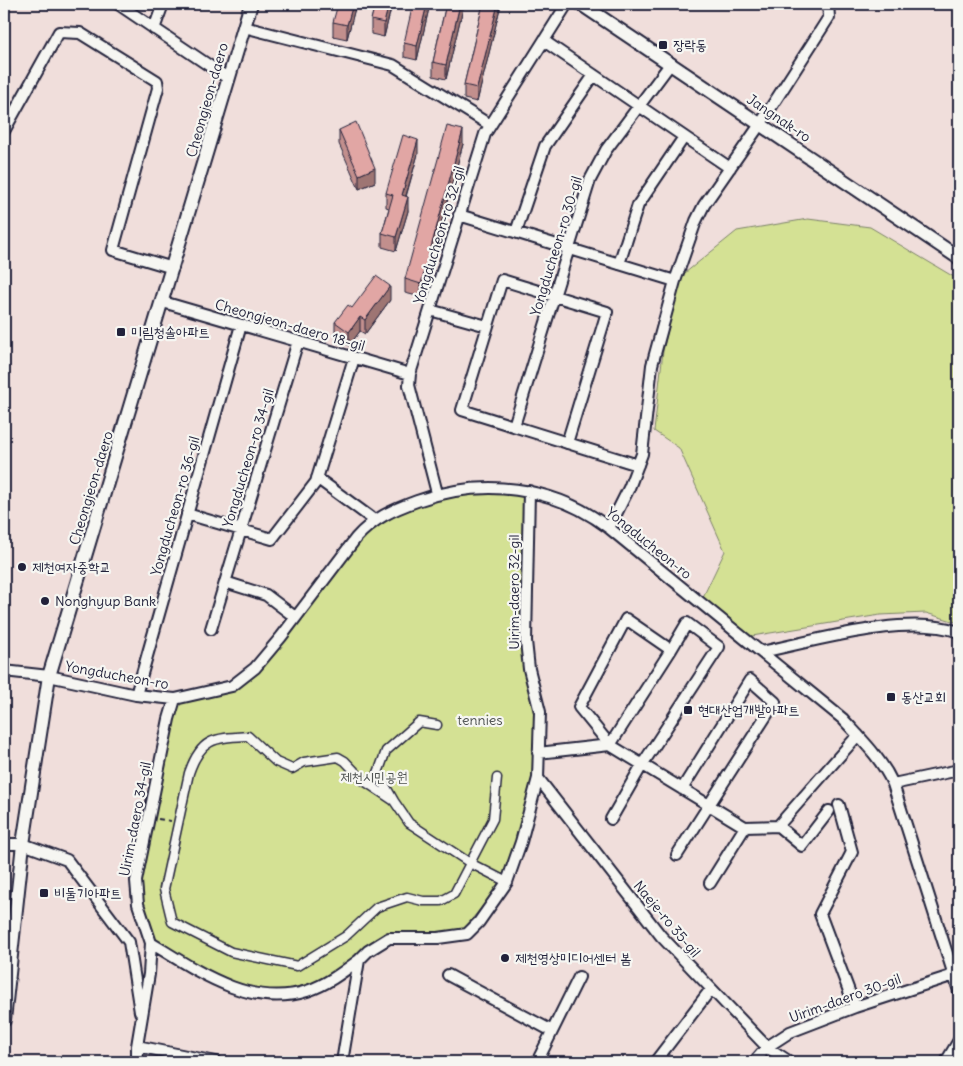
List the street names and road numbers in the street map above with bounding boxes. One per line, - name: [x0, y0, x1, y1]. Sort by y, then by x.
- street label: Cheongjeon-daero: [182, 41, 232, 159]
- street label: Jangnak-ro: [744, 90, 815, 146]
- street label: Yongducheon-ro 32-gil: [409, 164, 469, 306]
- street label: Yongducheon-ro 30-gil: [526, 174, 586, 318]
- street label: Cheongjeon-daero 18-gil: [213, 295, 367, 355]
- street label: Yongducheon-ro 34-gil: [218, 386, 278, 530]
- street label: Cheongjeon-daero: [65, 429, 117, 547]
- street label: Yongducheon-ro 36-gil: [146, 434, 204, 578]
- street label: Yongducheon-ro: [603, 503, 696, 583]
- street label: Uirim-daero 32-gil: [505, 534, 523, 650]
- street label: Yongducheon-ro: [64, 657, 170, 693]
- street label: Uirim-daero 34-gil: [115, 760, 155, 878]
- street label: Naeje-ro 35-gil: [630, 877, 704, 961]
- street label: Uirim-daero 30-gil: [787, 969, 903, 1027]

